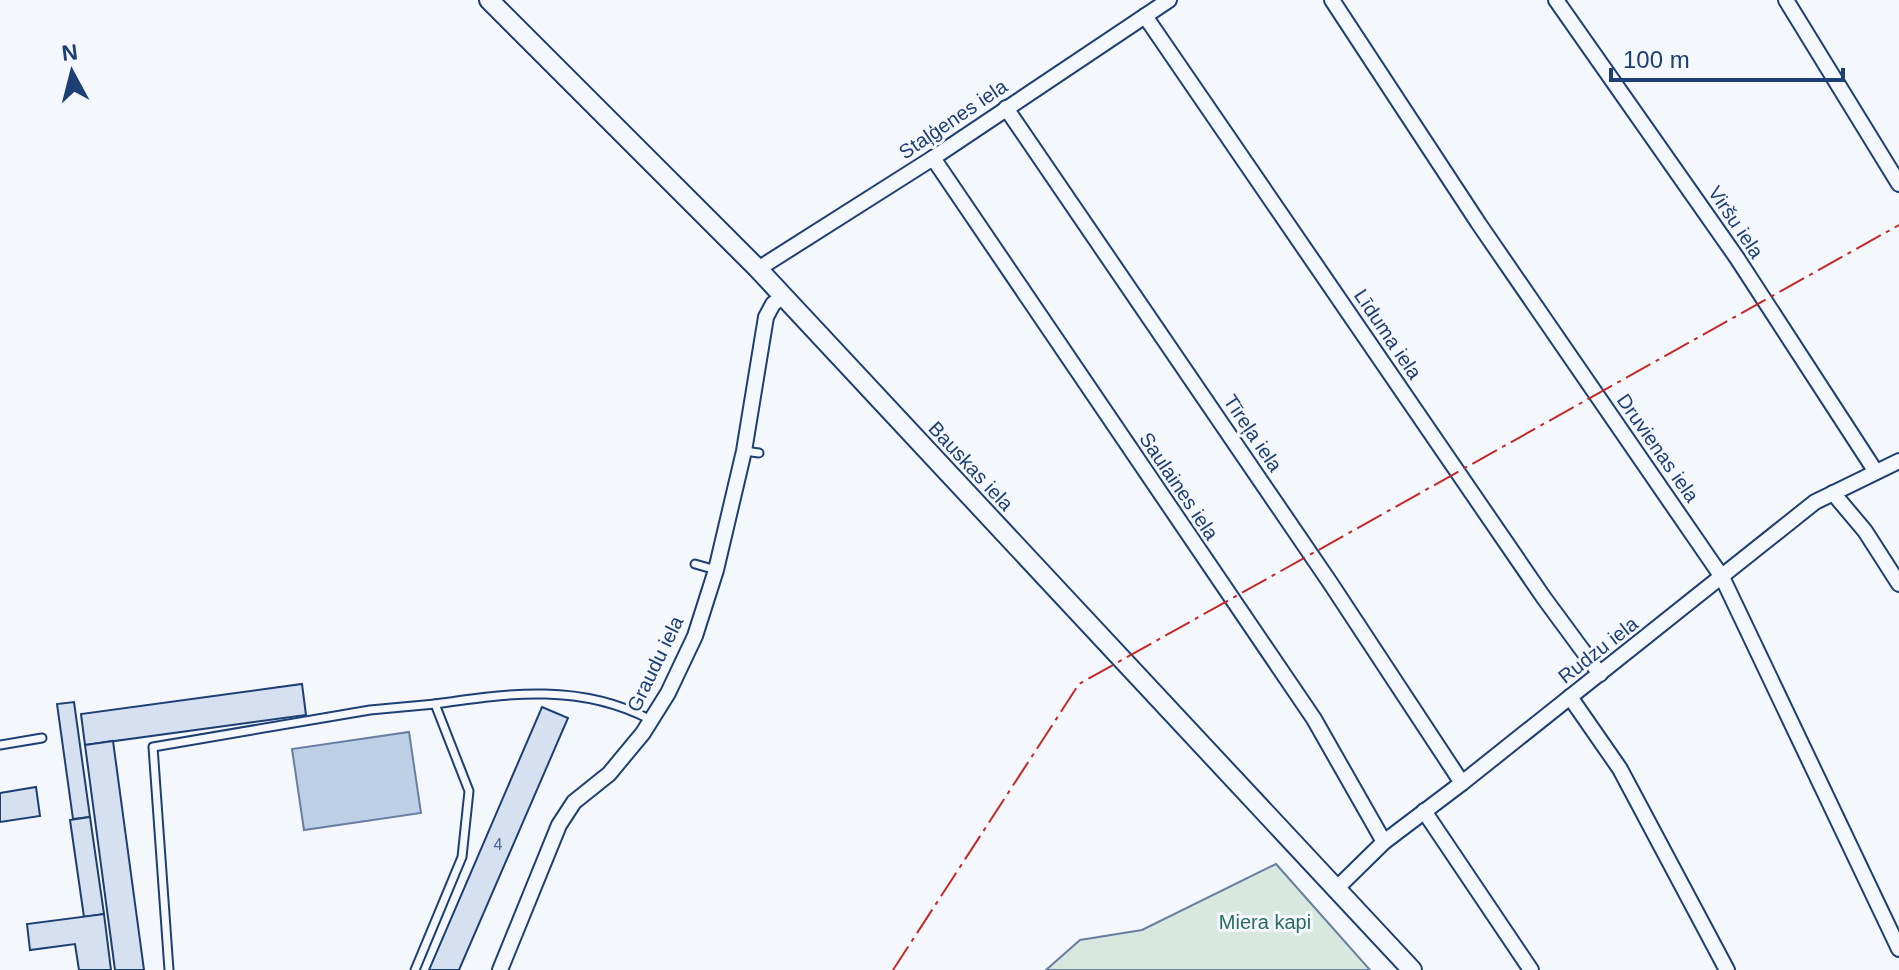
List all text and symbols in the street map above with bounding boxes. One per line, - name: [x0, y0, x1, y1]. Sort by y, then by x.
- north arrow: [32, 32, 112, 112]
- scale bar: [1611, 32, 1843, 82]
- text: N: [60, 39, 79, 66]
- text: 100 m: [1623, 46, 1690, 73]
- street label: Staļģenes iela: [895, 74, 1012, 163]
- street label: Viršu iela: [1704, 182, 1769, 263]
- street label: Līduma iela: [1350, 285, 1427, 384]
- street label: Tīreļa iela: [1219, 390, 1287, 476]
- street label: Druvienas iela: [1613, 390, 1704, 507]
- street label: Bauskas iela: [924, 417, 1018, 516]
- street label: Saulaines iela: [1135, 428, 1223, 544]
- street label: Graudu iela: [622, 612, 688, 715]
- street label: Rudzu iela: [1554, 612, 1643, 688]
- house number: 4: [494, 836, 503, 853]
- park label: Miera kapi: [1219, 911, 1311, 933]

